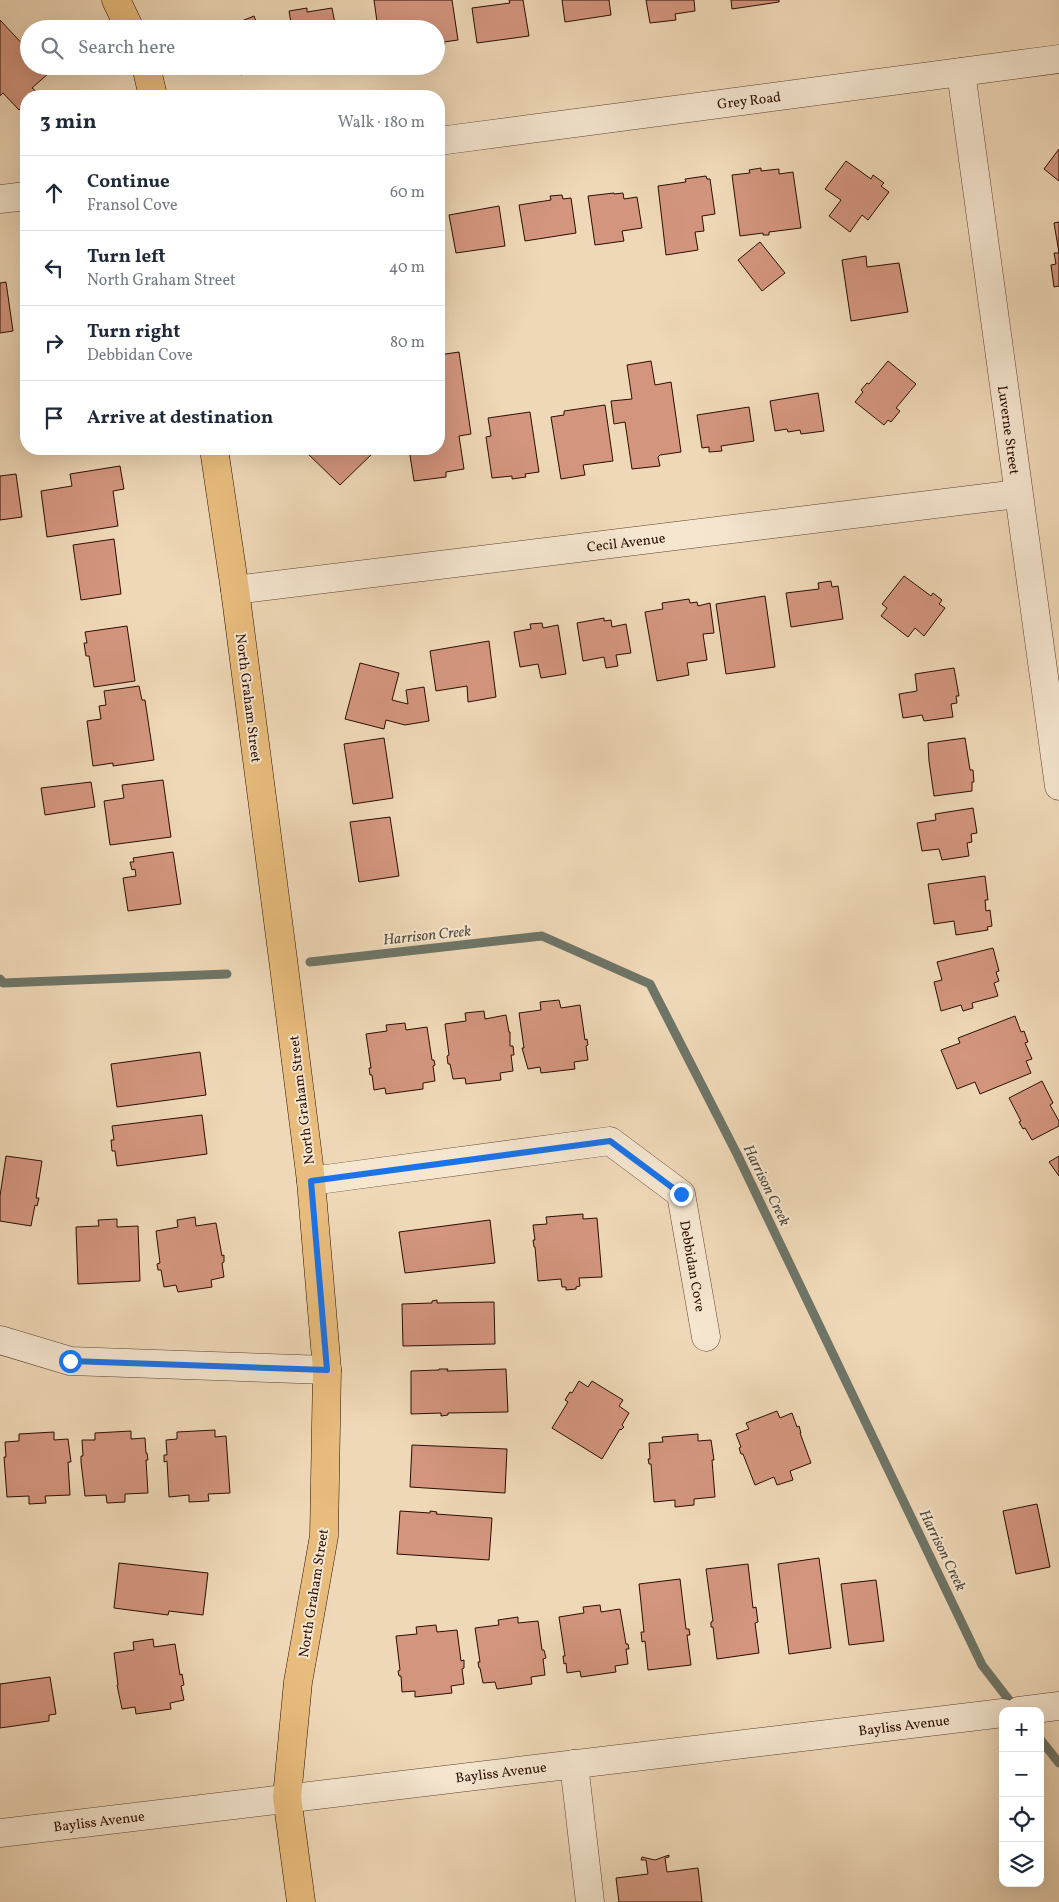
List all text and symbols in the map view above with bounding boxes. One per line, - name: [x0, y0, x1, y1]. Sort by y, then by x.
- search box: [20, 20, 445, 75]
- icon: search: [38, 34, 66, 62]
- text: Search here: [78, 35, 175, 61]
- street label: Grey Road: [716, 88, 782, 115]
- text: 3 min: [40, 108, 96, 137]
- text: Walk · 180 m: [338, 112, 425, 134]
- text: Continue: [87, 169, 170, 195]
- icon: ahead: [40, 179, 68, 207]
- text: 60 m: [390, 182, 425, 204]
- text: Fransol Cove: [87, 195, 178, 217]
- text: Turn left: [87, 244, 166, 270]
- icon: left: [40, 254, 68, 282]
- text: 40 m: [389, 257, 425, 279]
- text: North Graham Street: [87, 270, 236, 292]
- text: Turn right: [87, 319, 180, 345]
- icon: right: [40, 329, 68, 357]
- text: 80 m: [390, 332, 425, 354]
- text: Debbidan Cove: [87, 345, 193, 367]
- street label: Luverne Street: [992, 385, 1023, 476]
- icon: arrive: [40, 404, 68, 432]
- text: Arrive at destination: [87, 405, 273, 431]
- street label: Cecil Avenue: [586, 529, 667, 558]
- street label: North Graham Street: [230, 632, 265, 764]
- water label: Harrison Creek: [382, 921, 472, 952]
- street label: North Graham Street: [285, 1034, 320, 1166]
- water label: Harrison Creek: [737, 1141, 794, 1230]
- route end: [670, 1183, 693, 1206]
- street label: Debbidan Cove: [674, 1219, 709, 1314]
- route start: [59, 1350, 82, 1373]
- water label: Harrison Creek: [913, 1506, 970, 1595]
- street label: North Graham Street: [295, 1527, 334, 1659]
- map controls: [999, 1707, 1044, 1887]
- button: +: [999, 1707, 1044, 1752]
- street label: Bayliss Avenue: [857, 1711, 951, 1742]
- button: −: [999, 1752, 1044, 1797]
- street label: Bayliss Avenue: [454, 1758, 548, 1789]
- button: locate: [999, 1797, 1044, 1842]
- street label: Bayliss Avenue: [52, 1807, 146, 1838]
- button: layers: [999, 1842, 1044, 1887]

